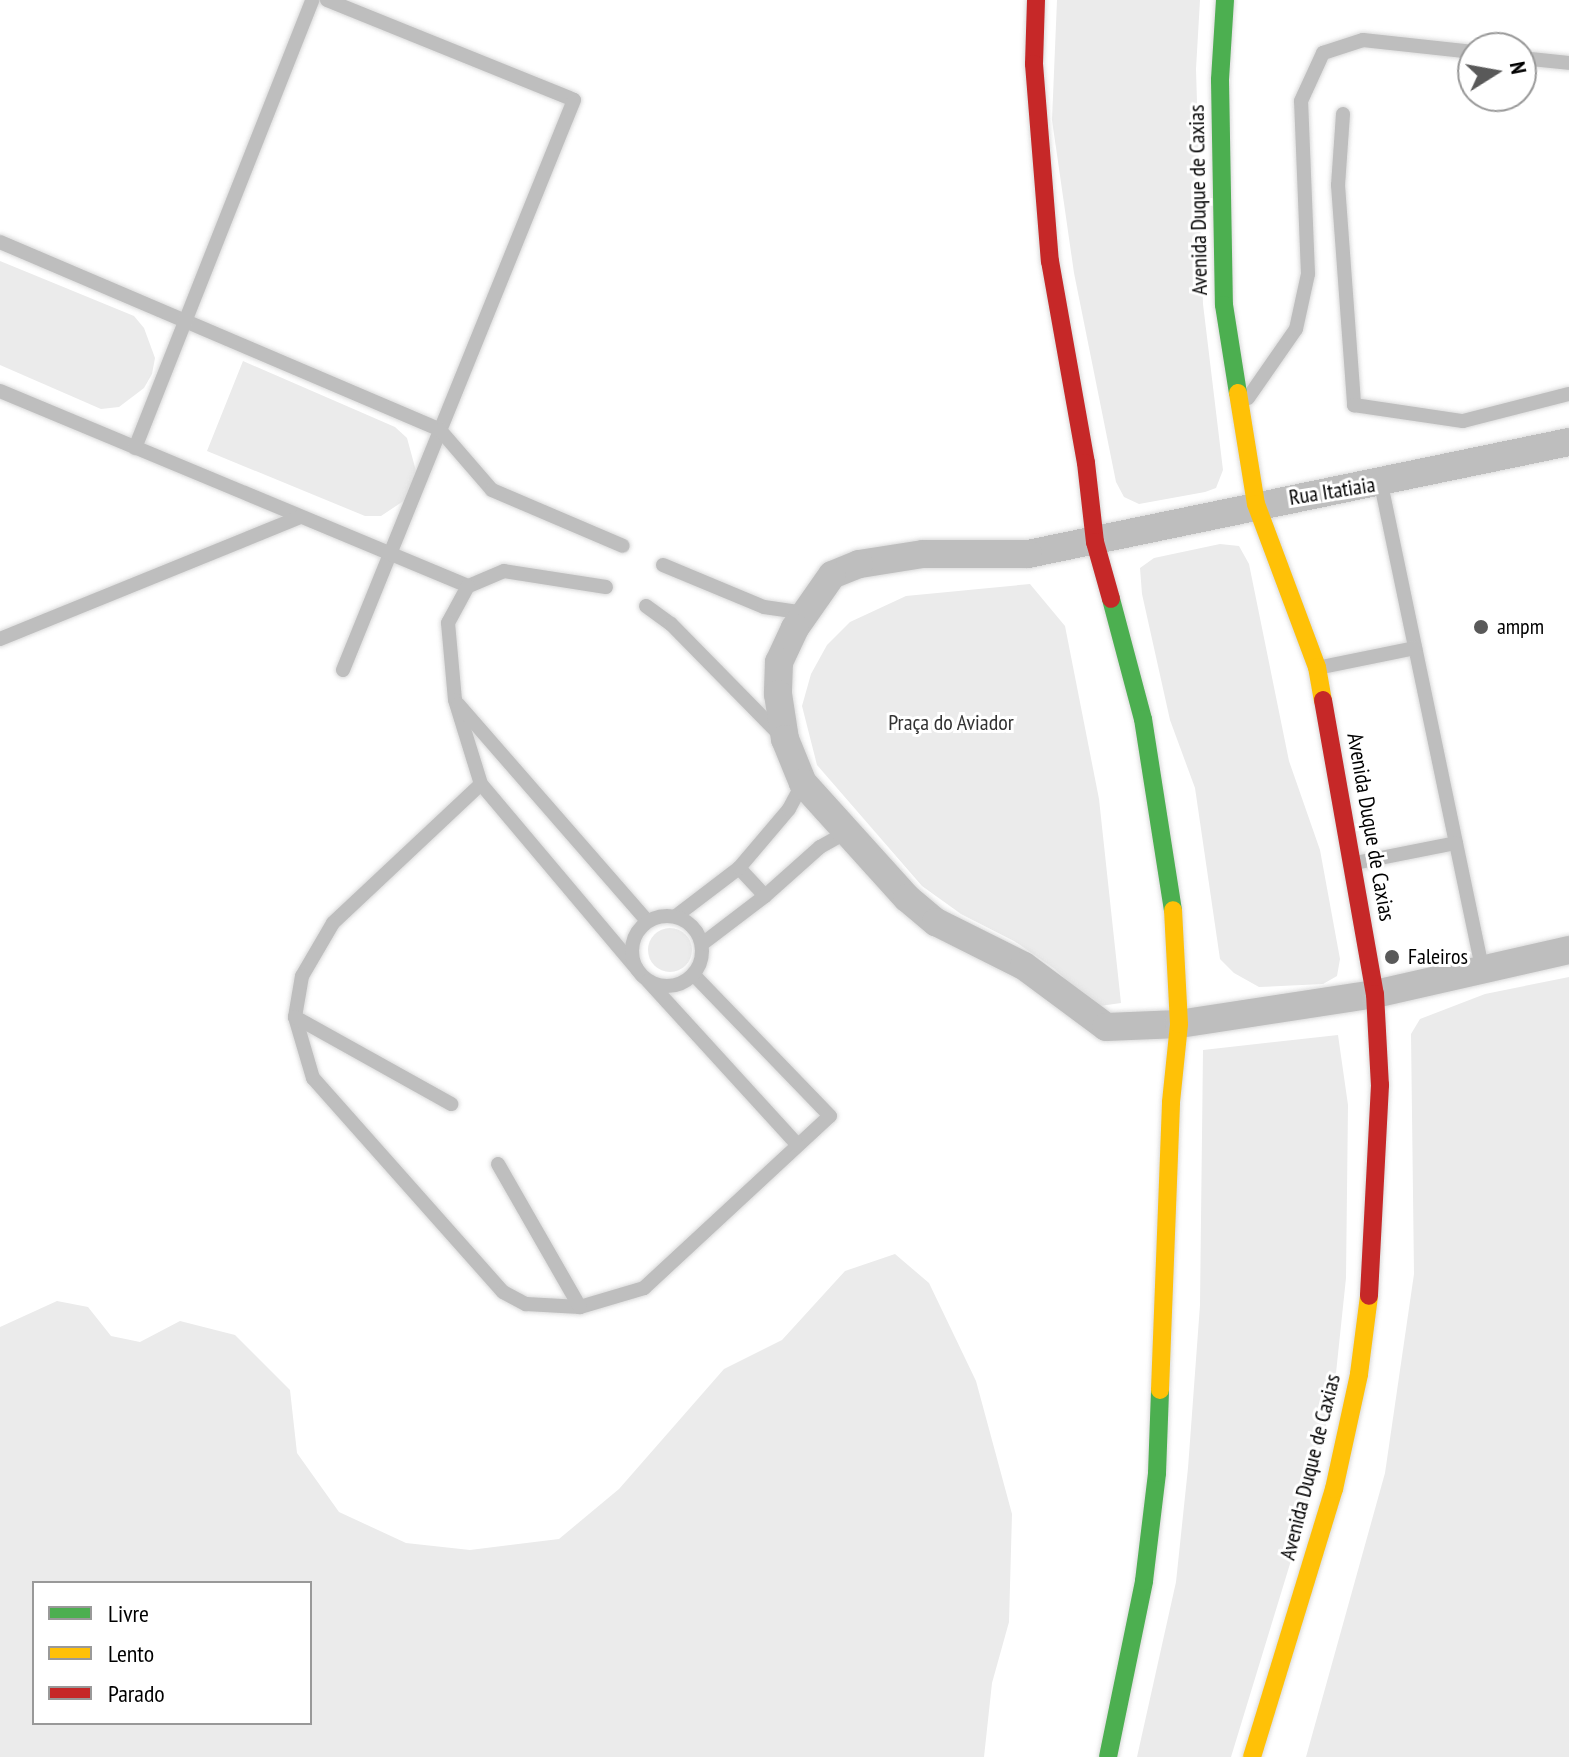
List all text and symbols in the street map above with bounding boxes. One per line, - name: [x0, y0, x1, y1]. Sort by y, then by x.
- north arrow: [1457, 32, 1537, 112]
- text: N: [1504, 59, 1533, 76]
- street label: Avenida Duque de Caxias: [1183, 104, 1213, 296]
- street label: Rua Itatiaia: [1287, 471, 1377, 511]
- place label: ampm: [1497, 614, 1544, 640]
- marker: ampm: [1472, 618, 1490, 636]
- park label: Praça do Aviador: [888, 710, 1014, 736]
- street label: Avenida Duque de Caxias: [1341, 731, 1401, 923]
- place label: Faleiros: [1408, 944, 1468, 970]
- marker: Faleiros: [1383, 948, 1401, 966]
- street label: Avenida Duque de Caxias: [1274, 1371, 1346, 1563]
- legend: [32, 1581, 312, 1725]
- text: Livre: [108, 1598, 149, 1629]
- text: Lento: [108, 1638, 154, 1669]
- text: Parado: [108, 1678, 165, 1709]

